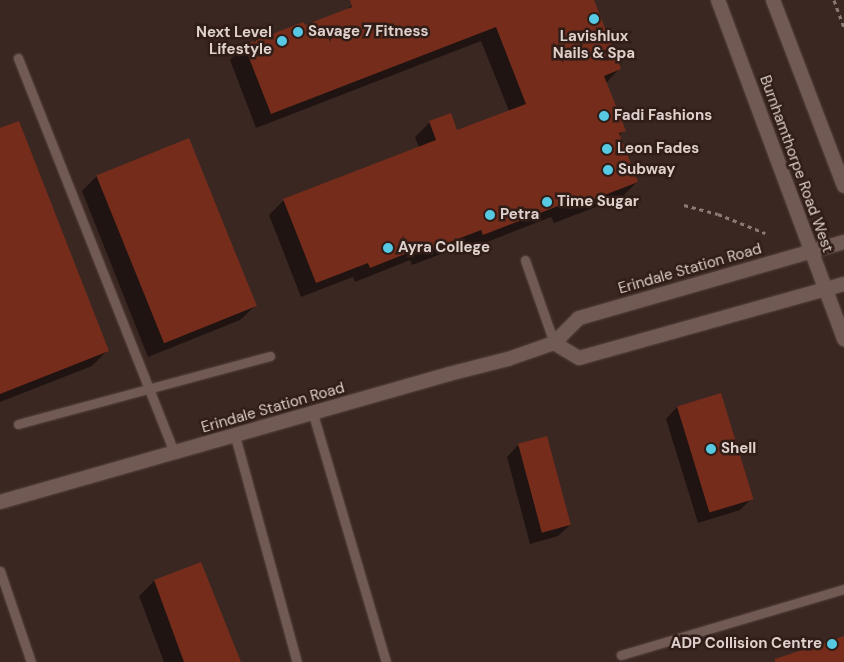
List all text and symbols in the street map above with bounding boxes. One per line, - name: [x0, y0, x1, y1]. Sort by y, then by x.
- marker: Lavishlux Nails & Spa: [588, 13, 600, 25]
- place label: Next Level Lifestyle: [196, 23, 272, 58]
- place label: Savage 7 Fitness: [308, 23, 428, 41]
- marker: Savage 7 Fitness: [292, 26, 304, 38]
- place label: Lavishlux Nails & Spa: [553, 27, 635, 62]
- marker: Next Level Lifestyle: [276, 35, 288, 47]
- street label: Burnhamthorpe Road West: [756, 73, 836, 255]
- place label: Fadi Fashions: [614, 107, 712, 125]
- marker: Fadi Fashions: [598, 110, 610, 122]
- place label: Leon Fades: [617, 140, 699, 158]
- marker: Leon Fades: [601, 143, 613, 155]
- place label: Subway: [618, 161, 675, 179]
- marker: Subway: [602, 164, 614, 176]
- place label: Time Sugar: [557, 193, 639, 211]
- marker: Time Sugar: [541, 196, 553, 208]
- place label: Petra: [500, 206, 539, 224]
- marker: Petra: [484, 209, 496, 221]
- place label: Ayra College: [398, 239, 490, 257]
- street label: Erindale Station Road: [616, 240, 764, 298]
- marker: Ayra College: [382, 242, 394, 254]
- street label: Erindale Station Road: [199, 379, 347, 437]
- place label: Shell: [721, 440, 756, 458]
- marker: Shell: [705, 443, 717, 455]
- place label: ADP Collision Centre: [671, 635, 822, 653]
- marker: ADP Collision Centre: [826, 638, 838, 650]

